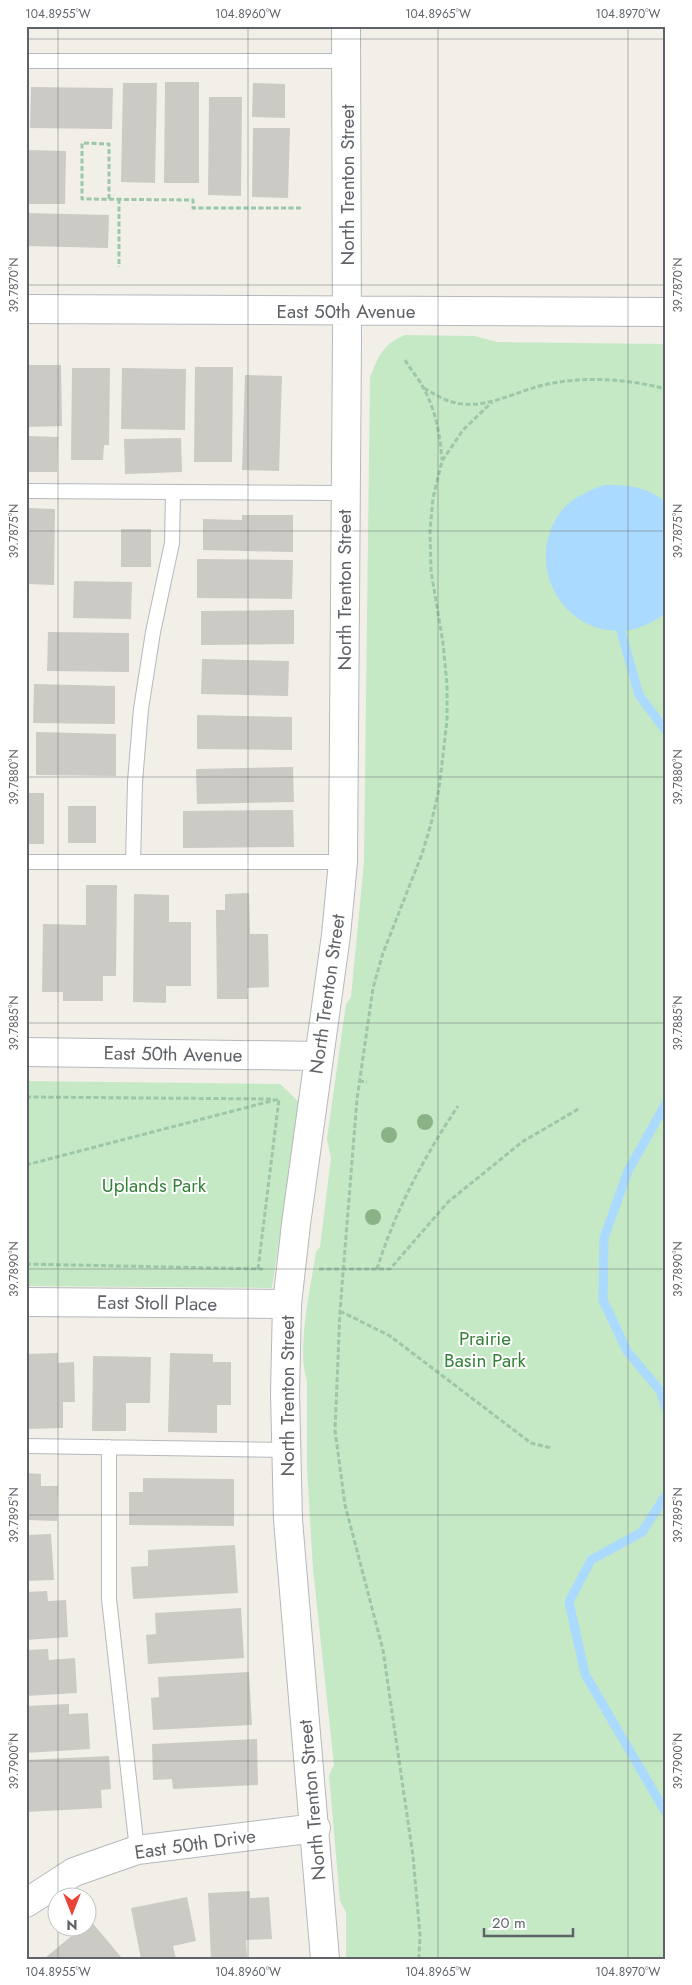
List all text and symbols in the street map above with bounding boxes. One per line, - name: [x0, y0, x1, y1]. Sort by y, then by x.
- text: 104.8955°W: [25, 5, 91, 23]
- text: 104.8960°W: [215, 5, 281, 23]
- text: 104.8965°W: [405, 5, 471, 23]
- text: 104.8970°W: [595, 5, 661, 23]
- street label: North Trenton Street: [334, 104, 361, 266]
- text: 39.7870°N: [5, 257, 23, 313]
- text: 39.7870°N: [669, 257, 687, 313]
- street label: East 50th Avenue: [276, 298, 416, 325]
- text: 39.7875°N: [5, 504, 23, 558]
- text: 39.7875°N: [669, 504, 687, 558]
- street label: North Trenton Street: [331, 509, 358, 671]
- text: 39.7880°N: [5, 749, 23, 805]
- text: 39.7880°N: [669, 749, 687, 805]
- street label: North Trenton Street: [302, 912, 352, 1076]
- text: 39.7885°N: [5, 995, 23, 1051]
- text: 39.7885°N: [669, 995, 687, 1051]
- street label: East 50th Avenue: [103, 1039, 243, 1069]
- park label: Uplands Park: [102, 1172, 207, 1199]
- text: 39.7890°N: [5, 1241, 23, 1297]
- text: 39.7890°N: [669, 1241, 687, 1297]
- street label: East Stoll Place: [97, 1288, 217, 1318]
- street label: North Trenton Street: [274, 1315, 301, 1477]
- park label: Prairie Basin Park: [444, 1325, 527, 1374]
- text: 39.7895°N: [5, 1487, 23, 1543]
- text: 39.7895°N: [669, 1487, 687, 1543]
- street label: North Trenton Street: [291, 1718, 332, 1881]
- text: 39.7900°N: [5, 1733, 23, 1789]
- text: 39.7900°N: [669, 1733, 687, 1789]
- street label: East 50th Drive: [133, 1822, 258, 1866]
- north arrow: [48, 1888, 98, 1938]
- scale bar: [484, 1905, 573, 1937]
- text: 20 m: [492, 1912, 526, 1934]
- text: N: [66, 1915, 78, 1935]
- text: 104.8955°W: [25, 1963, 91, 1981]
- text: 104.8960°W: [215, 1963, 281, 1981]
- text: 104.8965°W: [405, 1963, 471, 1981]
- text: 104.8970°W: [595, 1963, 661, 1981]

